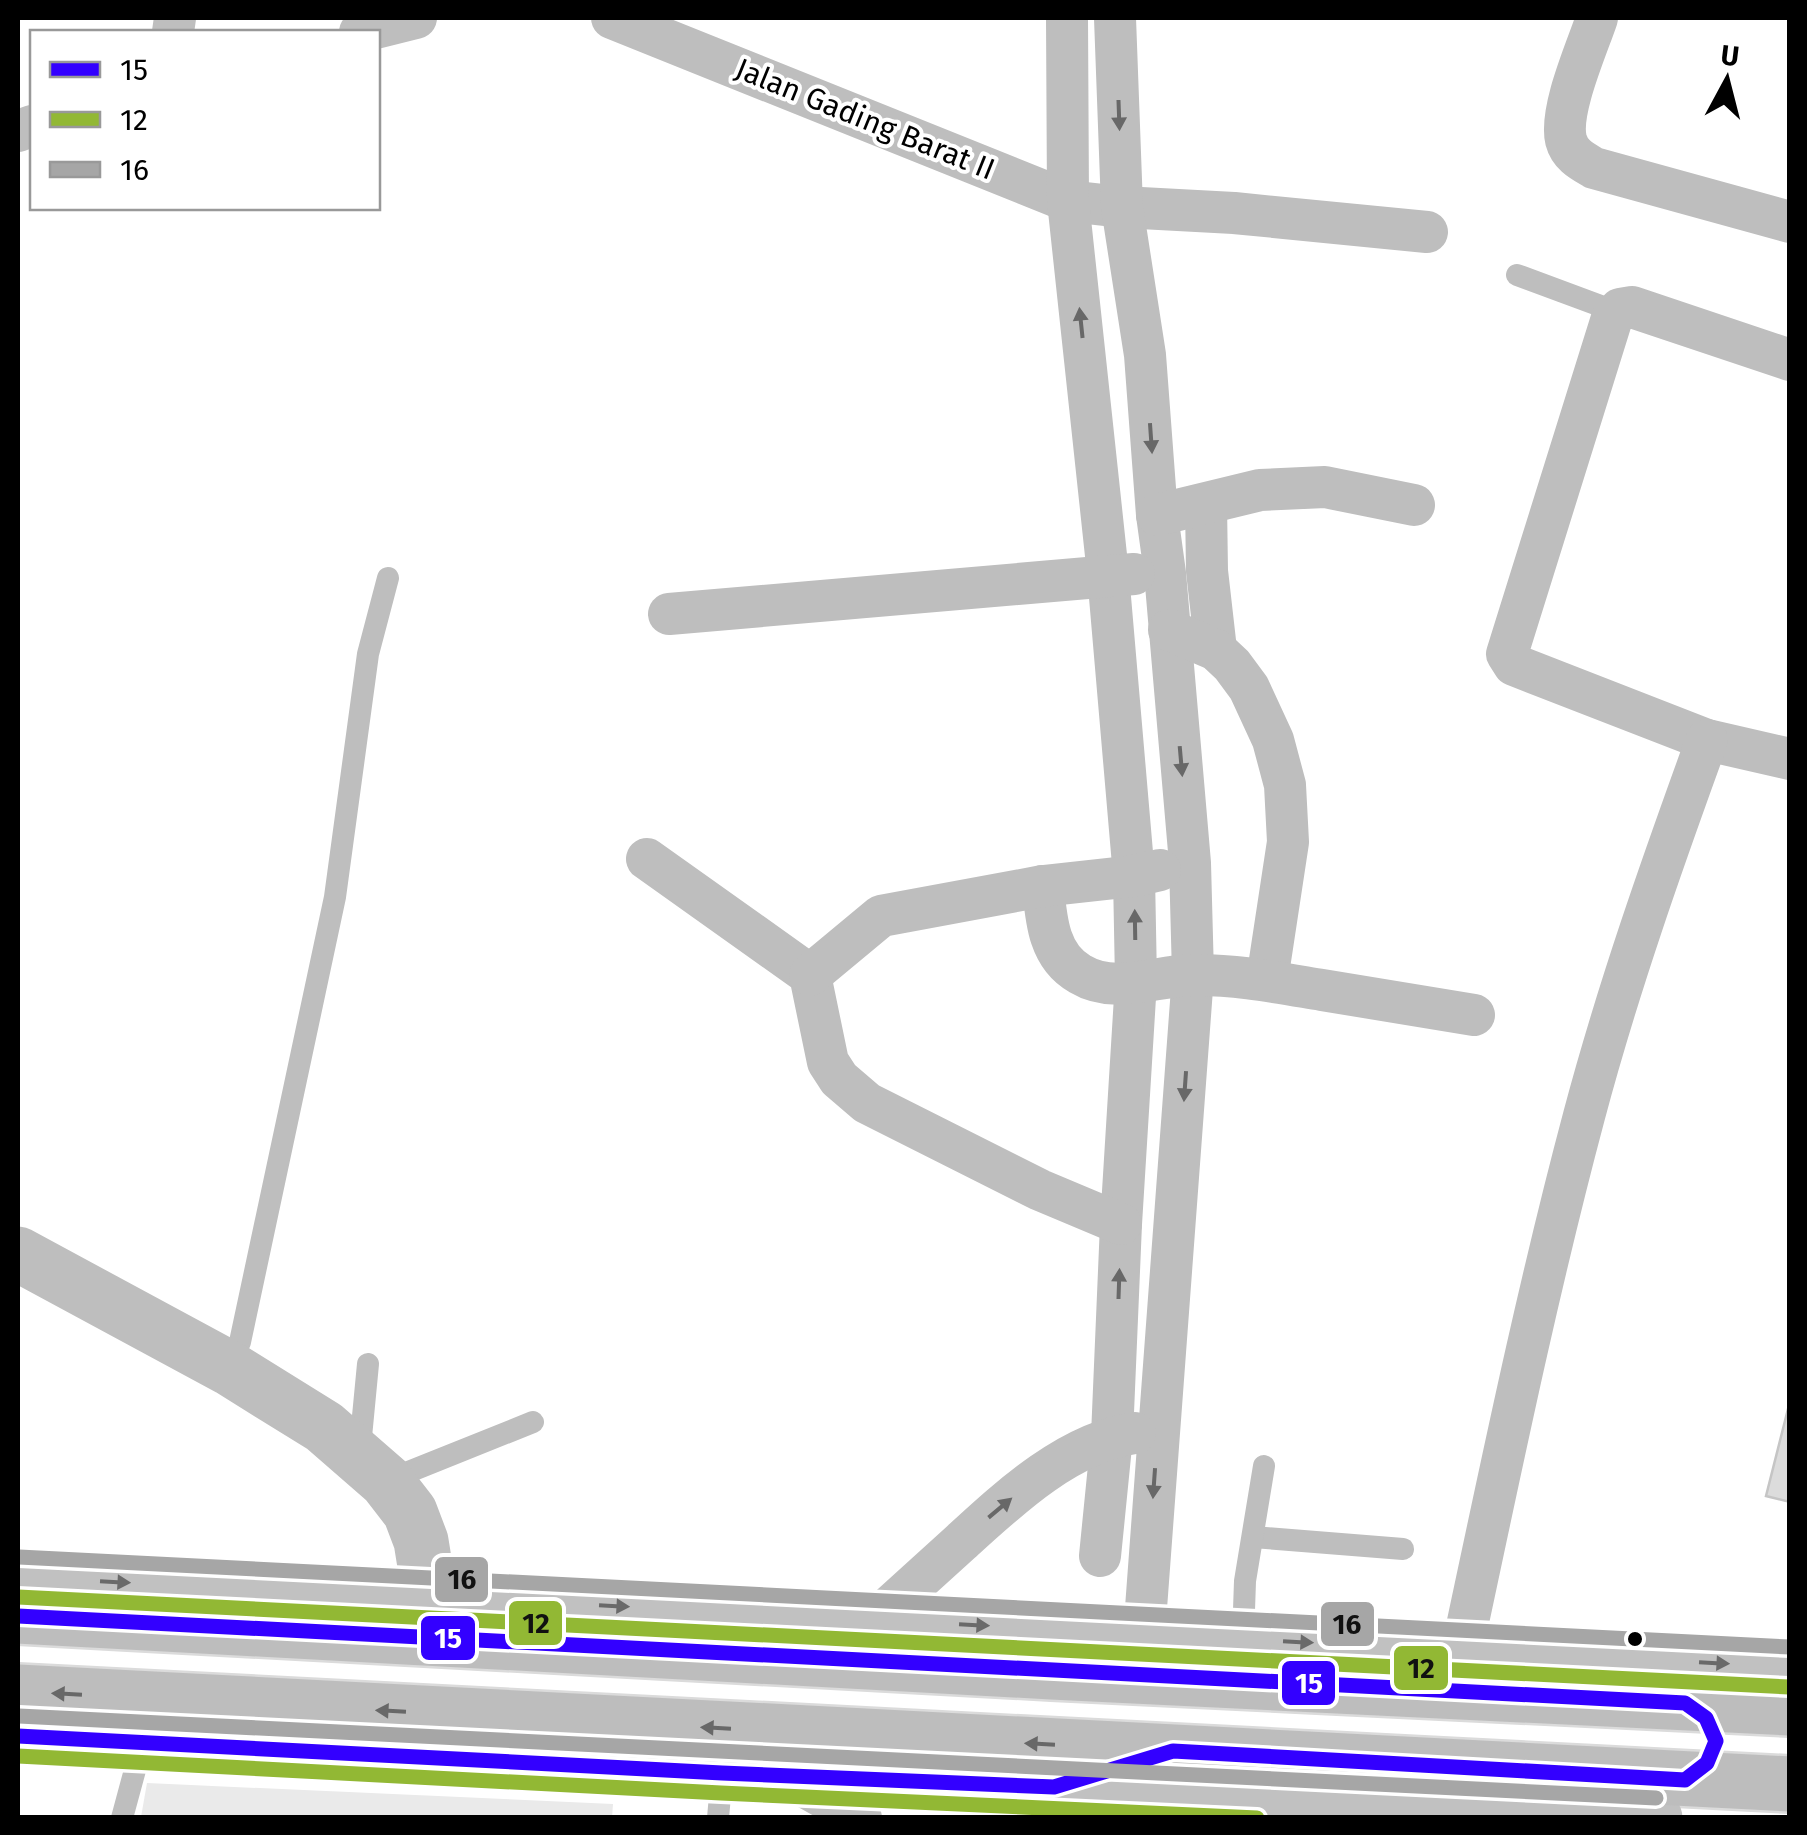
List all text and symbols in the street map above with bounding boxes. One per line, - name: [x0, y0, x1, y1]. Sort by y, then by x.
- legend: [30, 30, 380, 210]
- north arrow: [1677, 30, 1777, 130]
- text: U: [1719, 38, 1741, 73]
- street label: Jalan Gading Barat II: [730, 51, 1000, 187]
- text: 15: [120, 52, 148, 88]
- one-way arrow: [1111, 99, 1127, 131]
- text: 12: [120, 102, 148, 138]
- text: 16: [120, 152, 149, 188]
- one-way arrow: [1073, 306, 1089, 338]
- one-way arrow: [1144, 422, 1160, 454]
- one-way arrow: [1173, 746, 1189, 778]
- one-way arrow: [1127, 909, 1143, 941]
- one-way arrow: [1176, 1070, 1192, 1102]
- one-way arrow: [1111, 1268, 1127, 1300]
- one-way arrow: [1146, 1467, 1162, 1499]
- one-way arrow: [987, 1497, 1012, 1519]
- line badge: 16: [433, 1555, 490, 1604]
- text: 16: [448, 1563, 477, 1596]
- one-way arrow: [99, 1574, 131, 1590]
- one-way arrow: [599, 1598, 631, 1614]
- line badge: 12: [507, 1599, 564, 1647]
- line badge: 16: [1319, 1600, 1376, 1648]
- text: 12: [522, 1607, 550, 1640]
- text: 16: [1333, 1608, 1362, 1641]
- line badge: 15: [419, 1614, 477, 1662]
- one-way arrow: [958, 1617, 990, 1633]
- text: 15: [434, 1622, 462, 1655]
- unlabelled marker: [1625, 1629, 1645, 1649]
- one-way arrow: [1283, 1634, 1315, 1650]
- line badge: 12: [1392, 1644, 1450, 1692]
- text: 12: [1407, 1652, 1435, 1685]
- one-way arrow: [1699, 1655, 1731, 1671]
- line badge: 15: [1280, 1659, 1337, 1707]
- text: 15: [1295, 1667, 1323, 1700]
- one-way arrow: [50, 1686, 82, 1702]
- one-way arrow: [375, 1703, 407, 1719]
- one-way arrow: [699, 1719, 731, 1735]
- one-way arrow: [1024, 1736, 1056, 1752]

